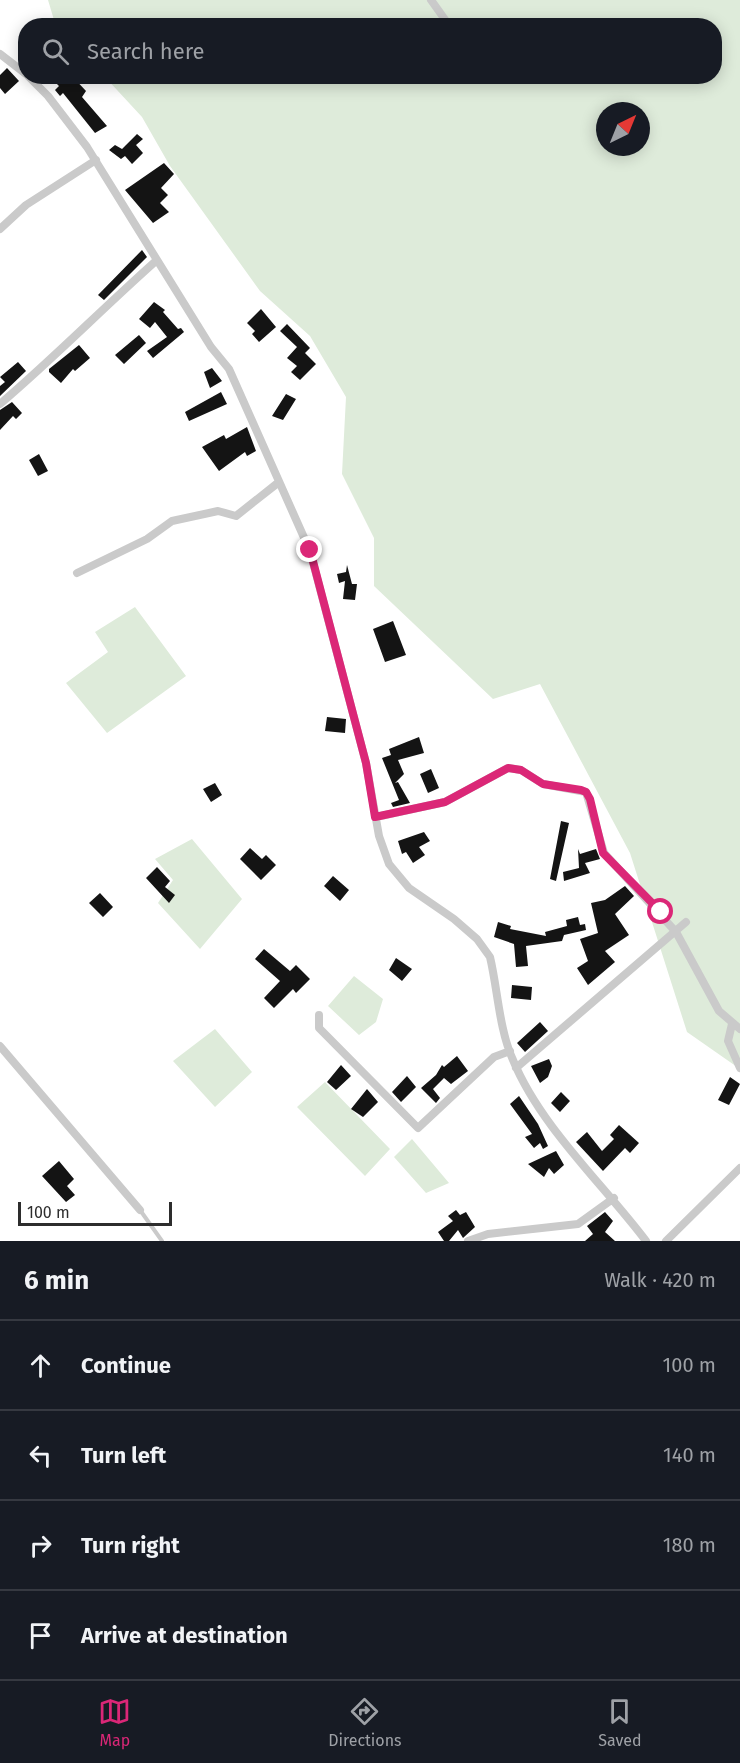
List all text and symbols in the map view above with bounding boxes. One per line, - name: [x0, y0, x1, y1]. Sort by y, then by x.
- search box: [18, 18, 722, 84]
- icon: search: [39, 35, 72, 68]
- text: Search here: [87, 38, 205, 65]
- north arrow: [596, 102, 650, 156]
- route end: [296, 536, 322, 562]
- route start: [647, 898, 673, 924]
- scale bar: [18, 1199, 172, 1226]
- text: 100 m: [27, 1203, 70, 1222]
- text: 6 min: [24, 1265, 89, 1296]
- text: Walk · 420 m: [604, 1268, 716, 1292]
- icon: ahead: [24, 1349, 57, 1382]
- text: Continue: [81, 1352, 171, 1379]
- text: 100 m: [663, 1353, 716, 1377]
- icon: left: [24, 1439, 57, 1472]
- text: Turn left: [81, 1442, 166, 1469]
- text: 140 m: [663, 1443, 716, 1467]
- icon: right: [24, 1529, 57, 1562]
- text: Turn right: [81, 1532, 180, 1559]
- text: 180 m: [663, 1533, 716, 1557]
- icon: arrive: [24, 1619, 57, 1652]
- text: Arrive at destination: [81, 1622, 288, 1649]
- tab: Map: [98, 1695, 131, 1750]
- tab: Directions: [328, 1695, 402, 1750]
- tab: Saved: [598, 1695, 642, 1750]

